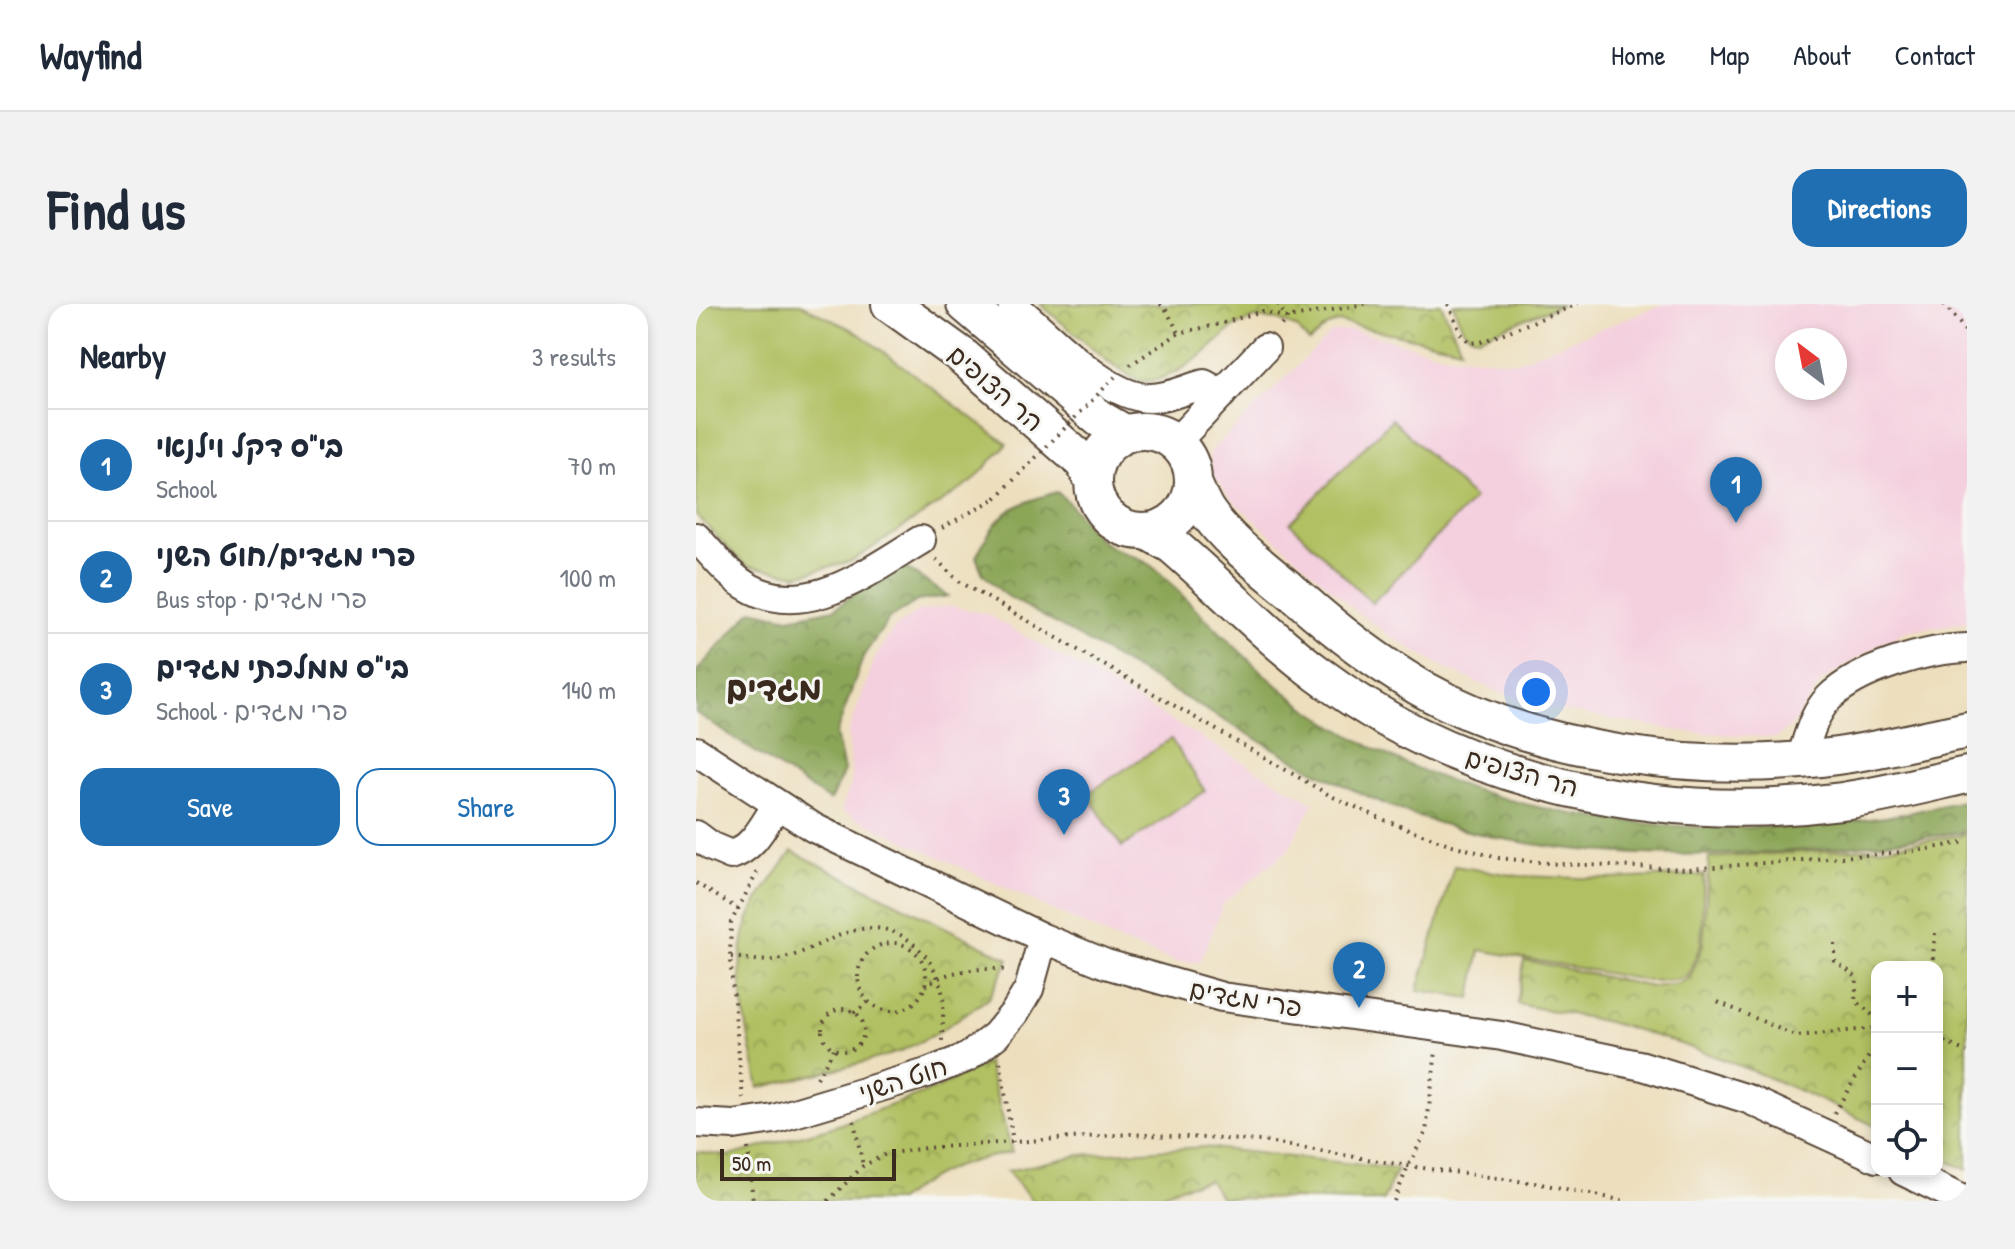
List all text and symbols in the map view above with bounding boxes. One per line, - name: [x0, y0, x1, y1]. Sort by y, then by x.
- text: Wayfind: [40, 29, 142, 81]
- text: Home: [1611, 36, 1666, 74]
- text: Map: [1710, 36, 1749, 74]
- text: About: [1793, 36, 1851, 74]
- text: Contact: [1895, 36, 1975, 74]
- button: Directions: [1792, 169, 1967, 247]
- text: Find us: [48, 171, 186, 246]
- north arrow: [1775, 328, 1847, 400]
- text: Nearby: [80, 333, 166, 379]
- street label: הר הצופים: [941, 337, 1051, 439]
- text: 3 results: [532, 339, 616, 374]
- text: בי"ס דקל וילנאי: [156, 426, 344, 466]
- text: 1: [101, 448, 111, 483]
- text: 70 m: [568, 448, 616, 483]
- pin: 1: [1710, 457, 1762, 523]
- text: School: [156, 471, 217, 506]
- text: פרי מגדים/חוט השני: [156, 535, 416, 575]
- text: 2: [100, 560, 112, 595]
- text: 100 m: [560, 560, 616, 595]
- text: Bus stop · פרי מגדים: [156, 581, 367, 616]
- text: בי"ס ממלכתי מגדים: [156, 647, 409, 687]
- district label: מגדים: [726, 665, 822, 711]
- text: 3: [100, 672, 112, 707]
- text: 140 m: [562, 672, 616, 707]
- your location: [1516, 672, 1556, 712]
- text: School · פרי מגדים: [156, 693, 348, 728]
- street label: הר הצופים: [1461, 739, 1583, 805]
- button: Save: [80, 768, 340, 846]
- button: Share: [356, 768, 616, 846]
- pin: 3: [1038, 769, 1090, 835]
- pin: 2: [1333, 942, 1385, 1008]
- map controls: [1871, 961, 1943, 1177]
- button: +: [1871, 961, 1943, 1033]
- street label: פרי מגדים: [1187, 971, 1305, 1025]
- button: −: [1871, 1033, 1943, 1105]
- street label: חוט השני: [854, 1048, 952, 1110]
- button: locate: [1871, 1105, 1943, 1177]
- scale bar: [720, 1145, 896, 1181]
- text: 50 m: [732, 1148, 771, 1178]

